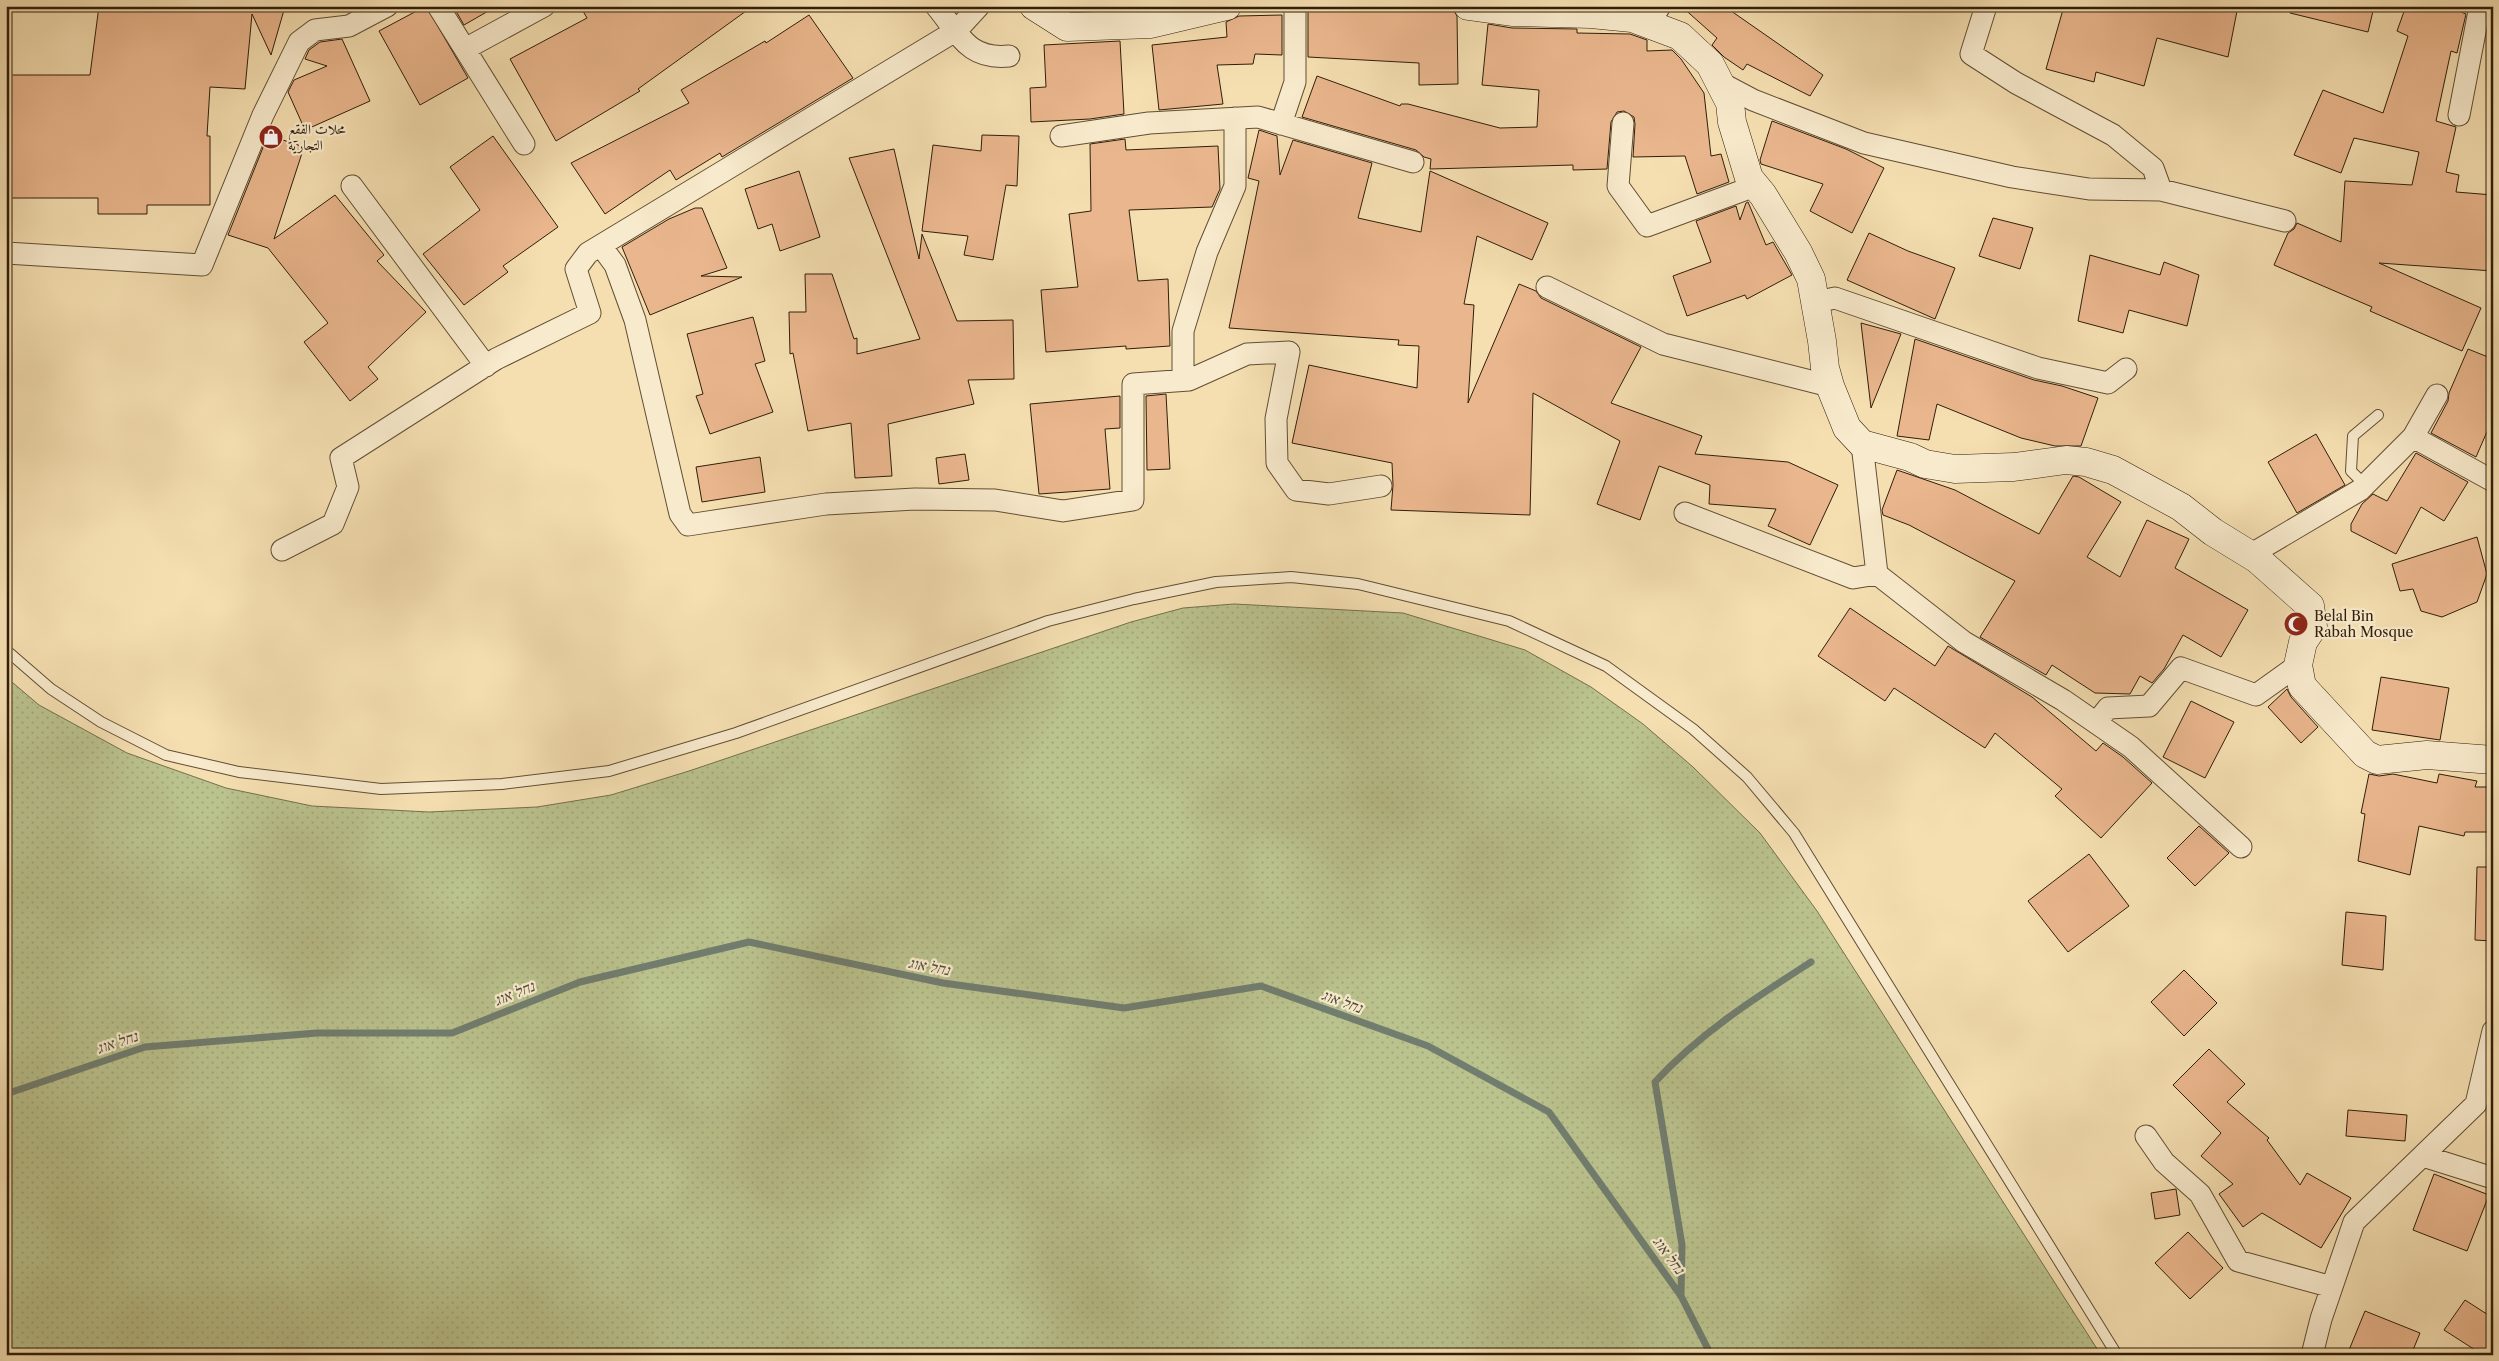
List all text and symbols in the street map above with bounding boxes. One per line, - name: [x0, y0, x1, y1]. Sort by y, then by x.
- place label: محلات الفقع التجارية: [288, 120, 346, 154]
- shop icon: محلات الفقع التجارية: [258, 124, 284, 150]
- place label: Belal Bin Rabah Mosque: [2314, 607, 2414, 641]
- mosque icon: Belal Bin Rabah Mosque: [2283, 611, 2309, 637]
- water label: נחל אוג: [907, 953, 952, 980]
- water label: נחל אוג: [491, 976, 538, 1010]
- water label: נחל אוג: [1319, 985, 1366, 1017]
- water label: נחל אוג: [94, 1026, 141, 1057]
- water label: נחל אוג: [1649, 1233, 1690, 1278]

